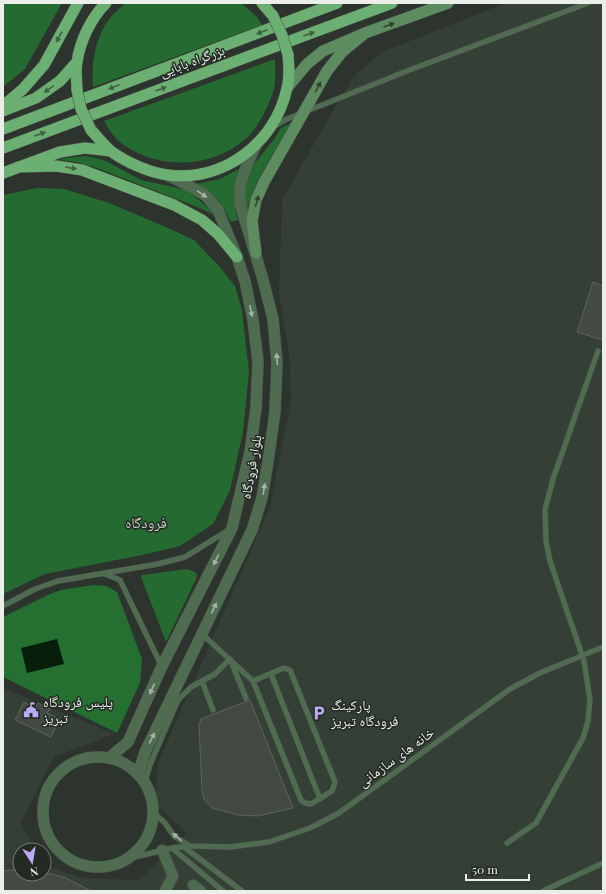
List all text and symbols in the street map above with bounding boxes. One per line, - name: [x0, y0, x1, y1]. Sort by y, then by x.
- one-way arrow: [383, 21, 395, 27]
- one-way arrow: [255, 29, 267, 35]
- one-way arrow: [304, 30, 316, 36]
- one-way arrow: [56, 31, 62, 43]
- street label: بزرگراه بابایی: [157, 40, 227, 81]
- one-way arrow: [315, 81, 322, 93]
- one-way arrow: [44, 85, 54, 93]
- one-way arrow: [107, 85, 119, 91]
- one-way arrow: [156, 85, 168, 91]
- one-way arrow: [34, 131, 46, 137]
- one-way arrow: [65, 165, 77, 171]
- one-way arrow: [196, 190, 207, 197]
- one-way arrow: [254, 195, 260, 207]
- one-way arrow: [249, 305, 255, 317]
- one-way arrow: [273, 353, 280, 366]
- street label: بلوار فرودگاه: [236, 433, 266, 501]
- one-way arrow: [261, 482, 267, 495]
- district label: فرودگاه: [125, 512, 167, 532]
- one-way arrow: [212, 554, 219, 565]
- one-way arrow: [211, 603, 218, 614]
- one-way arrow: [149, 683, 155, 694]
- place label: پلیس فرودگاه تبریز: [42, 692, 113, 727]
- place label: پارکینگ فرودگاه تبریز: [330, 695, 399, 730]
- public building icon: پلیس فرودگاه تبریز: [22, 701, 40, 719]
- parking icon: پارکینگ فرودگاه تبریز: [310, 704, 328, 722]
- street label: خانه های سازمانی: [354, 722, 438, 791]
- one-way arrow: [149, 732, 155, 744]
- one-way arrow: [172, 832, 182, 841]
- north arrow: [12, 842, 52, 882]
- scale bar: [466, 856, 529, 882]
- text: 50 m: [472, 861, 498, 877]
- text: N: [29, 864, 40, 880]

